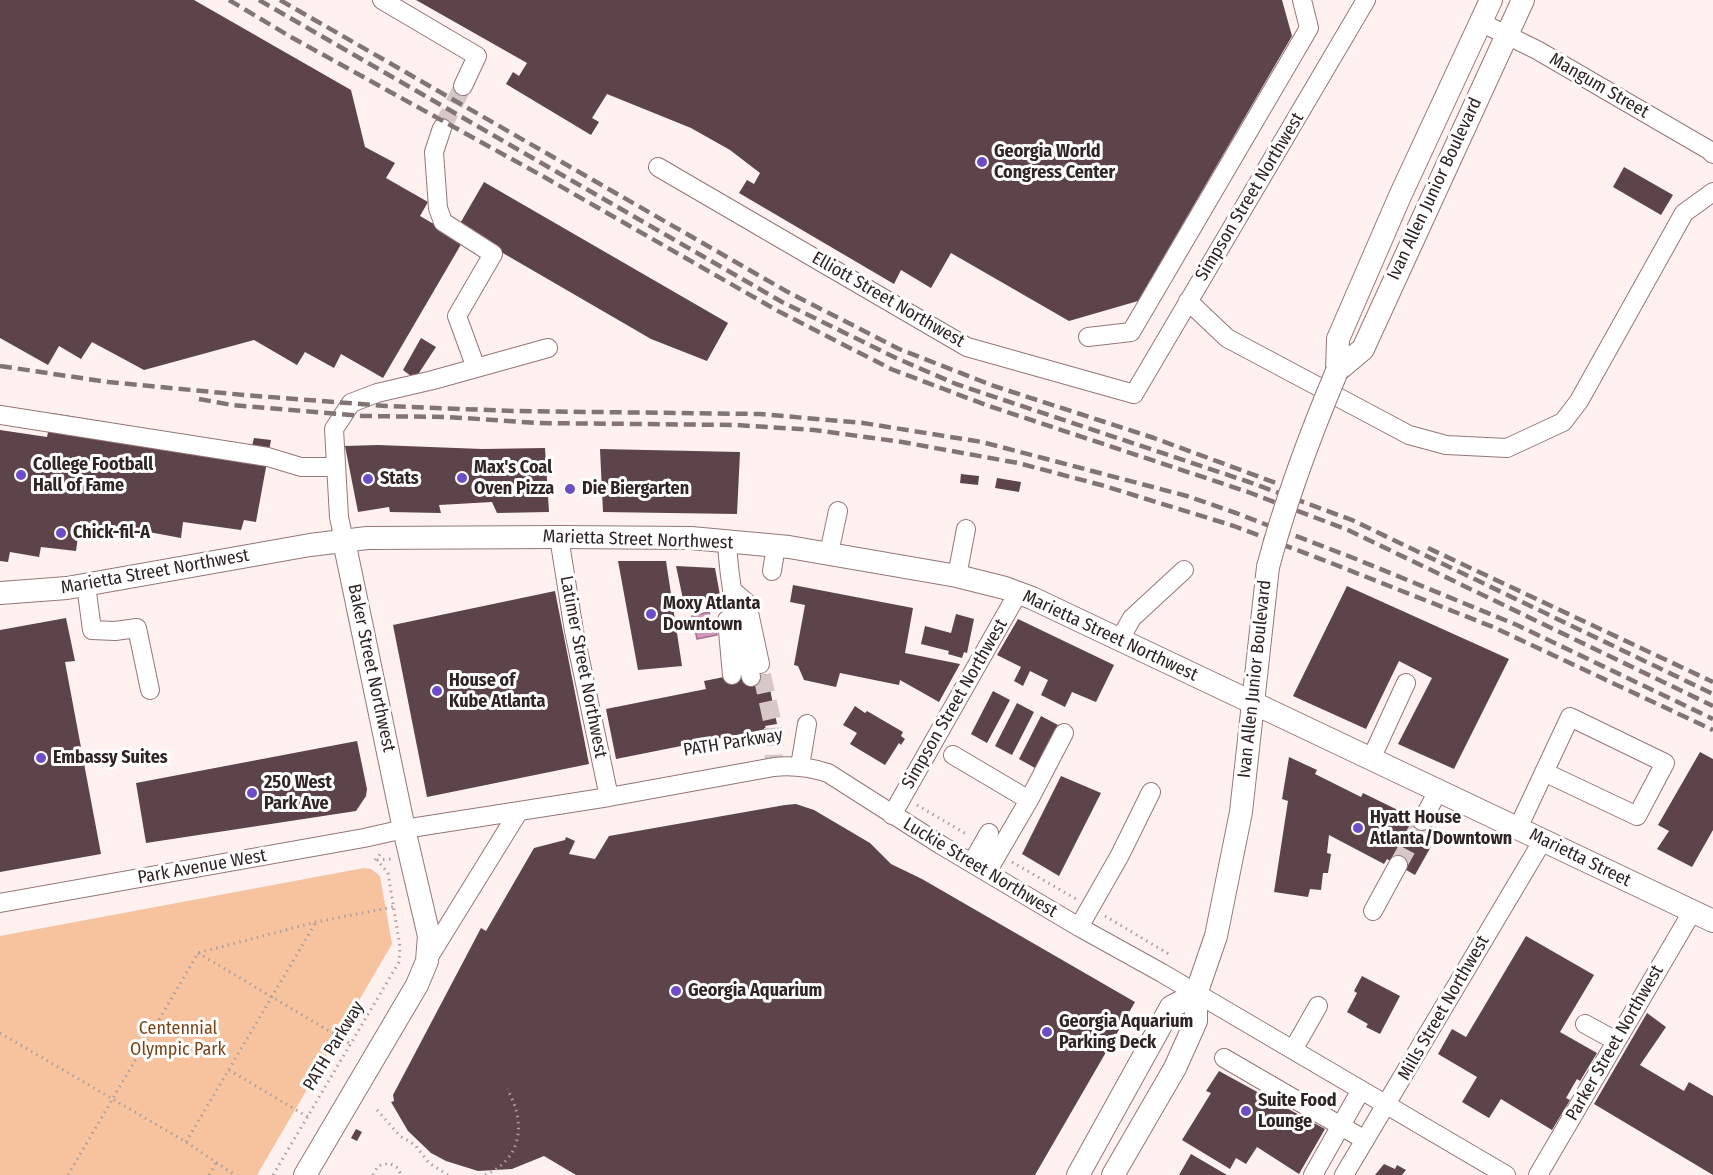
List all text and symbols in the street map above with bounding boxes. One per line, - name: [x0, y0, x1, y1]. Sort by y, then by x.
- street label: Mangum Street: [1545, 49, 1653, 123]
- street label: Ivan Allen Junior Boulevard: [1383, 94, 1487, 284]
- street label: Simpson Street Northwest: [1191, 109, 1309, 285]
- place label: Georgia World Congress Center: [994, 141, 1115, 184]
- marker: Georgia World Congress Center: [975, 155, 989, 169]
- street label: Elliott Street Northwest: [808, 247, 968, 353]
- place label: College Football Hall of Fame: [33, 454, 153, 496]
- place label: Max's Coal Oven Pizza: [474, 457, 554, 500]
- marker: College Football Hall of Fame: [14, 468, 28, 482]
- place label: Stats: [380, 468, 419, 490]
- marker: Max's Coal Oven Pizza: [455, 471, 469, 485]
- marker: Stats: [361, 472, 375, 486]
- place label: Die Biergarten: [582, 478, 689, 500]
- marker: Die Biergarten: [563, 482, 577, 496]
- place label: Chick-fil-A: [73, 522, 150, 544]
- marker: Chick-fil-A: [54, 526, 68, 540]
- street label: Marietta Street Northwest: [542, 526, 734, 554]
- street label: Marietta Street Northwest: [59, 545, 251, 599]
- street label: Latimer Street Northwest: [555, 574, 611, 760]
- street label: Ivan Allen Junior Boulevard: [1234, 579, 1276, 779]
- street label: Baker Street Northwest: [343, 582, 399, 754]
- street label: Marietta Street Northwest: [1019, 586, 1201, 686]
- place label: Moxy Atlanta Downtown: [663, 593, 760, 636]
- marker: Moxy Atlanta Downtown: [644, 607, 658, 621]
- street label: Simpson Street Northwest: [898, 615, 1012, 793]
- place label: House of Kube Atlanta: [449, 670, 545, 712]
- marker: House of Kube Atlanta: [430, 684, 444, 698]
- street label: PATH Parkway: [682, 724, 784, 762]
- place label: Embassy Suites: [53, 747, 168, 769]
- marker: Embassy Suites: [34, 751, 48, 765]
- place label: 250 West Park Ave: [264, 772, 332, 814]
- marker: 250 West Park Ave: [245, 786, 259, 800]
- place label: Hyatt House Atlanta/Downtown: [1370, 807, 1512, 850]
- street label: Luckie Street Northwest: [899, 814, 1061, 922]
- marker: Hyatt House Atlanta/Downtown: [1351, 821, 1365, 835]
- street label: Marietta Street: [1526, 824, 1634, 892]
- street label: Park Avenue West: [136, 845, 268, 889]
- street label: Mills Street Northwest: [1394, 932, 1494, 1084]
- street label: Parker Street Northwest: [1562, 961, 1668, 1125]
- place label: Georgia Aquarium: [688, 980, 822, 1002]
- marker: Georgia Aquarium: [669, 984, 683, 998]
- street label: PATH Parkway: [299, 997, 369, 1095]
- place label: Georgia Aquarium Parking Deck: [1059, 1011, 1193, 1054]
- park label: Centennial Olympic Park: [130, 1018, 226, 1060]
- marker: Georgia Aquarium Parking Deck: [1040, 1025, 1054, 1039]
- place label: Suite Food Lounge: [1258, 1090, 1337, 1132]
- marker: Suite Food Lounge: [1239, 1104, 1253, 1118]

